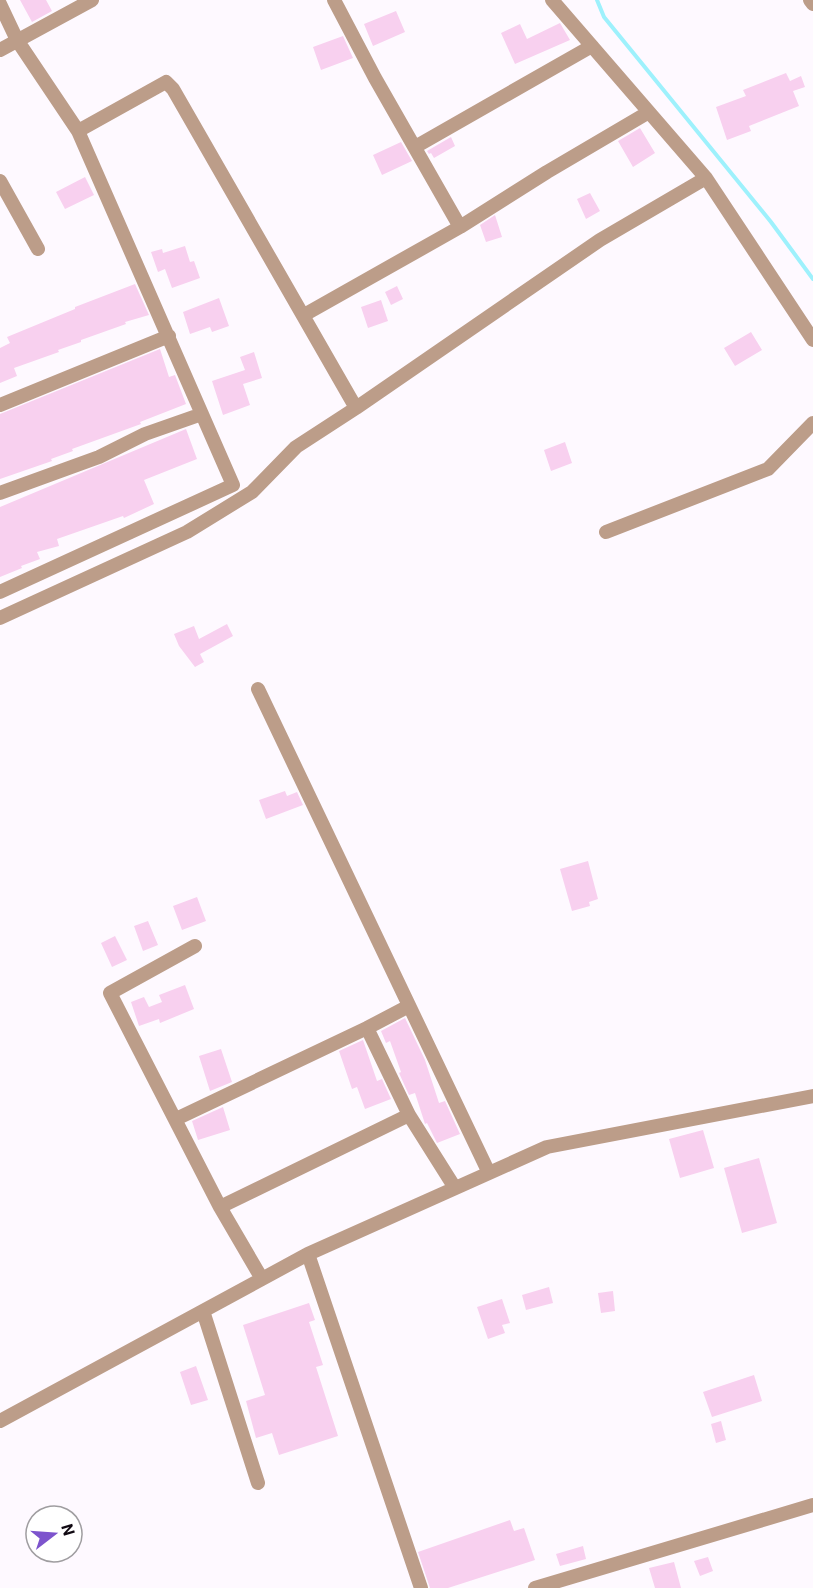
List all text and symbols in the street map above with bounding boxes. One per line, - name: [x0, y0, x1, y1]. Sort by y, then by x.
- north arrow: [24, 1504, 84, 1564]
- text: N: [57, 1522, 79, 1538]

